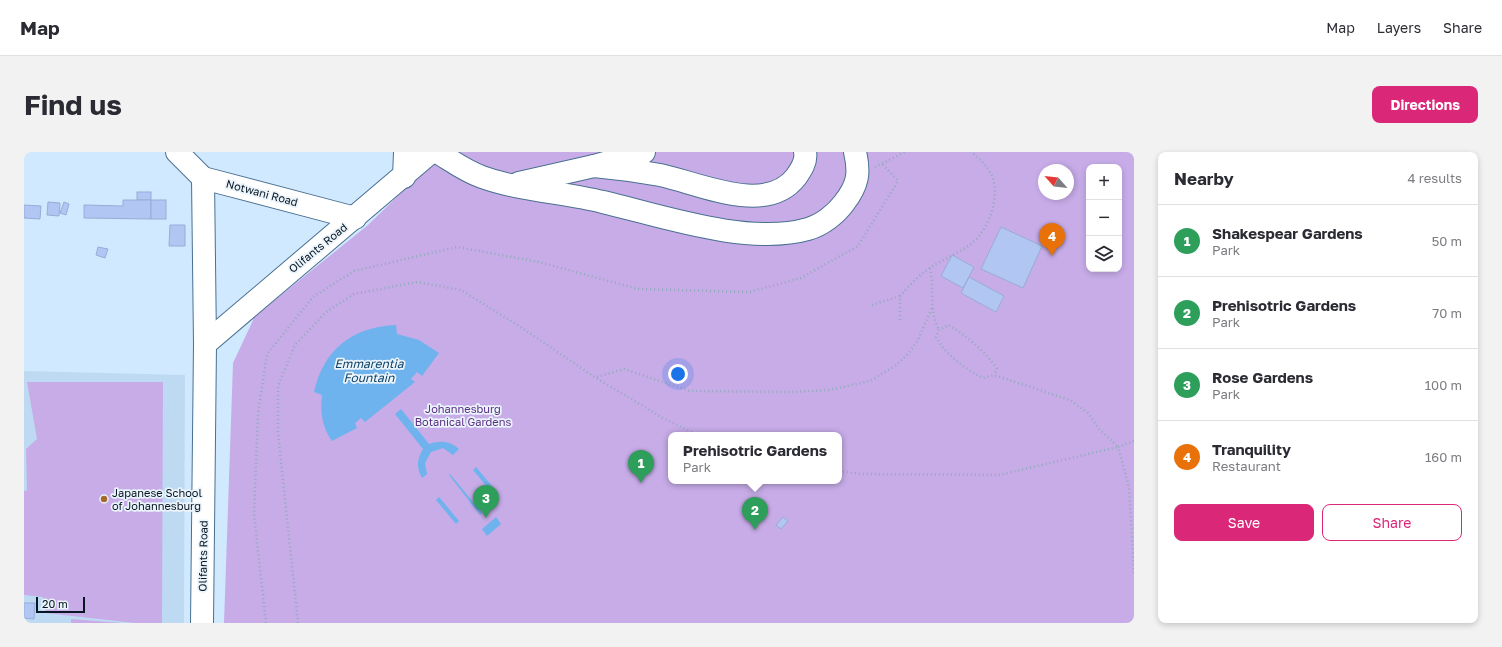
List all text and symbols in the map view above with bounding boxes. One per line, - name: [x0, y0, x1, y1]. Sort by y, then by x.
- text: Map: [20, 16, 60, 39]
- text: Map: [1326, 19, 1355, 36]
- text: Layers: [1377, 19, 1421, 36]
- text: Share: [1443, 19, 1482, 36]
- button: Directions: [1372, 86, 1478, 123]
- text: Find us: [24, 88, 122, 121]
- north arrow: [1038, 164, 1074, 200]
- map controls: [1086, 164, 1122, 272]
- button: +: [1086, 164, 1122, 200]
- text: Nearby: [1174, 168, 1234, 189]
- text: 4 results: [1408, 170, 1462, 186]
- street label: Notwani Road: [225, 177, 299, 208]
- button: −: [1086, 200, 1122, 236]
- street label: Olifants Road: [286, 220, 349, 275]
- pin: 4: [1039, 223, 1065, 256]
- text: Shakespear Gardens: [1212, 224, 1363, 242]
- text: 1: [1184, 233, 1190, 249]
- text: 50 m: [1432, 233, 1462, 249]
- button: layers: [1086, 236, 1122, 272]
- text: Park: [1212, 242, 1240, 258]
- text: Prehisotric Gardens: [1212, 296, 1356, 314]
- text: 2: [1183, 305, 1191, 321]
- text: 70 m: [1432, 305, 1462, 321]
- text: Park: [1212, 314, 1240, 330]
- water label: Emmarentia Fountain: [335, 356, 405, 385]
- your location: [668, 364, 688, 384]
- text: Rose Gardens: [1212, 368, 1313, 386]
- text: 3: [1183, 377, 1191, 393]
- text: 100 m: [1425, 377, 1462, 393]
- text: Park: [1212, 386, 1240, 402]
- park label: Johannesburg Botanical Gardens: [415, 402, 512, 428]
- popup: [668, 432, 842, 484]
- text: Tranquility: [1212, 440, 1291, 458]
- text: Prehisotric Gardens: [683, 441, 827, 459]
- text: 4: [1183, 449, 1191, 465]
- text: 160 m: [1425, 449, 1462, 465]
- pin: 1: [628, 450, 654, 483]
- text: Restaurant: [1212, 458, 1281, 474]
- text: Park: [683, 459, 711, 475]
- pin: 3: [473, 485, 499, 518]
- place label: Japanese School of Johannesburg: [112, 486, 202, 512]
- marker: Japanese School of Johannesburg: [99, 494, 109, 504]
- pin: 2: [742, 497, 768, 530]
- button: Save: [1174, 504, 1314, 541]
- button: Share: [1322, 504, 1462, 541]
- street label: Olifants Road: [195, 520, 210, 592]
- scale bar: [36, 595, 85, 614]
- text: 20 m: [42, 597, 68, 610]

